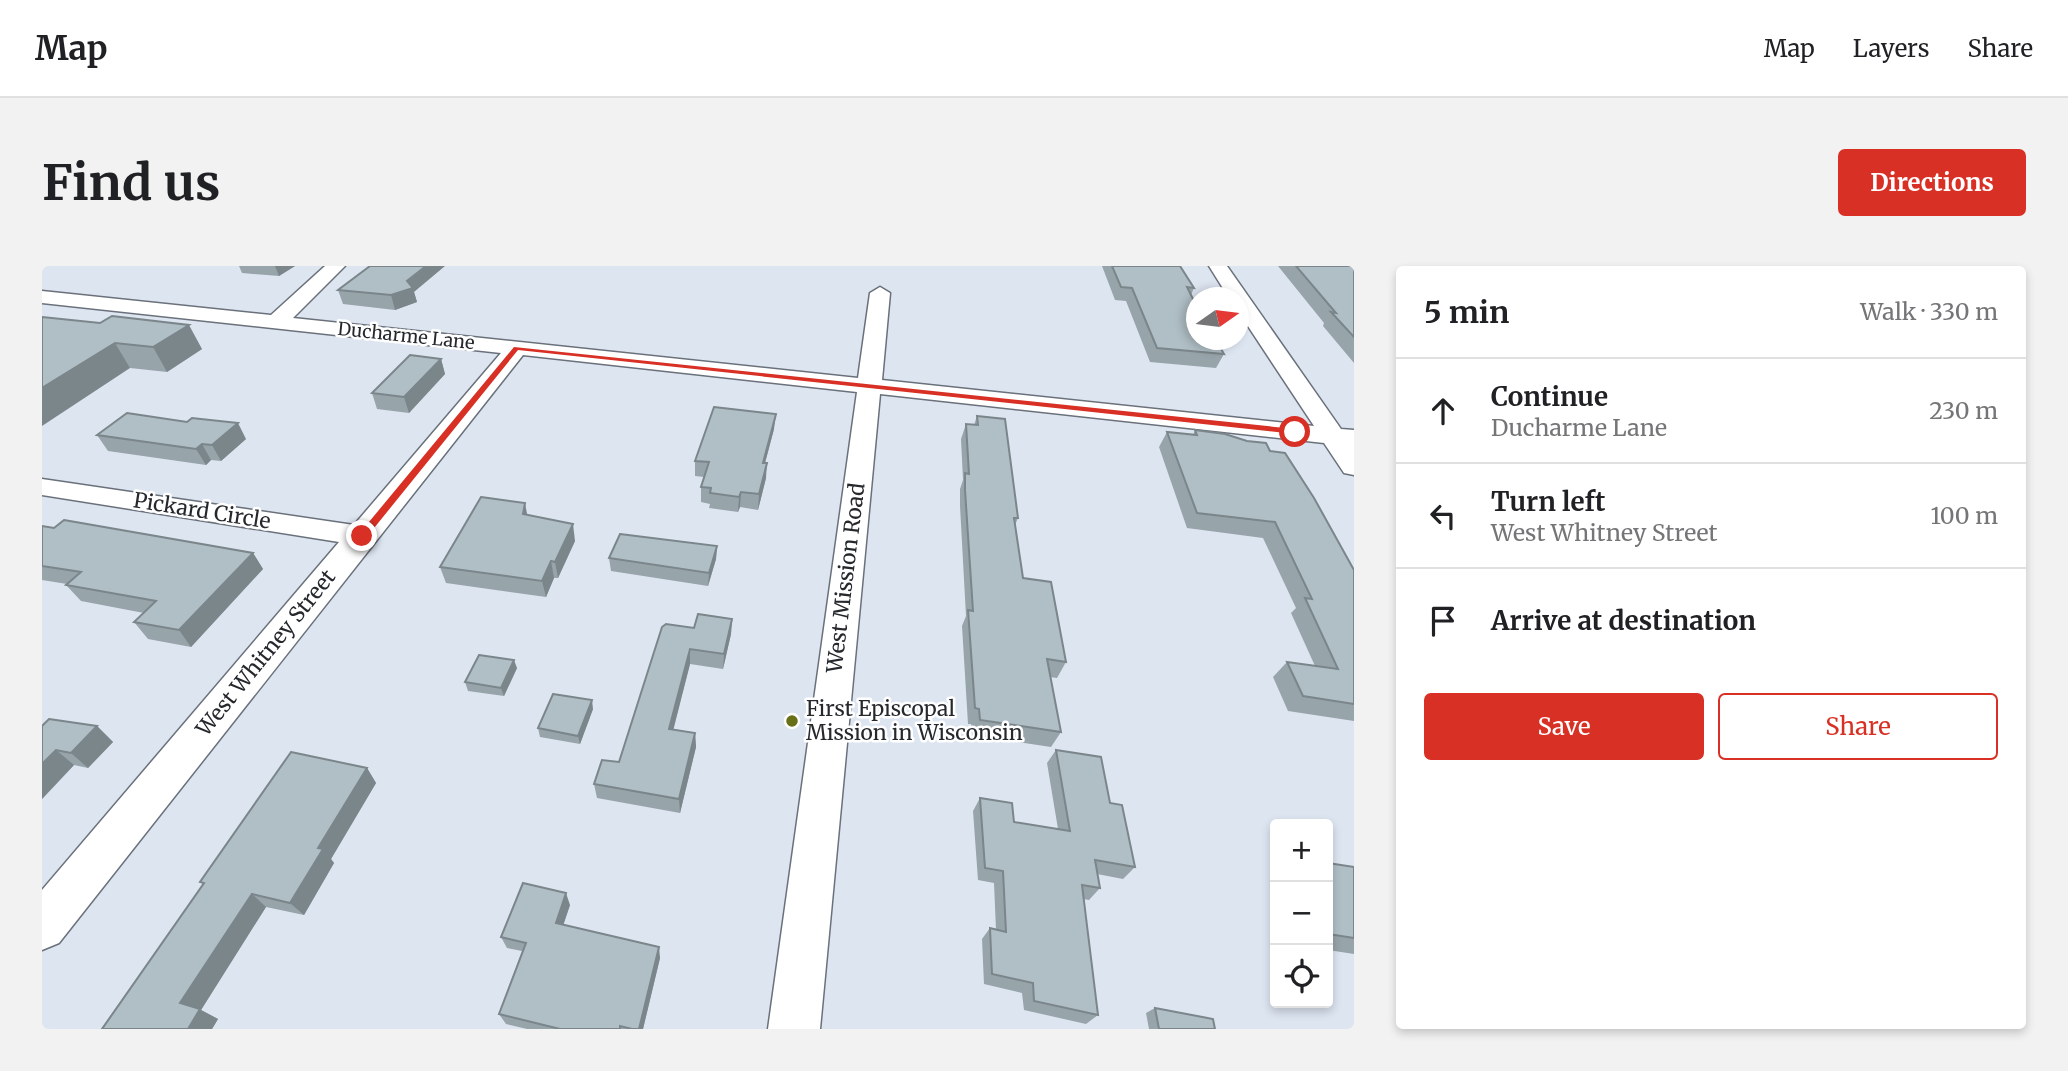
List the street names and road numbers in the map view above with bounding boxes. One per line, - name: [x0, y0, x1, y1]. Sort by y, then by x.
- street label: Ducharme Lane: [336, 317, 476, 354]
- street label: West Mission Road: [820, 481, 871, 676]
- street label: Pickard Circle: [132, 486, 273, 535]
- street label: West Whitney Street: [189, 564, 341, 742]

